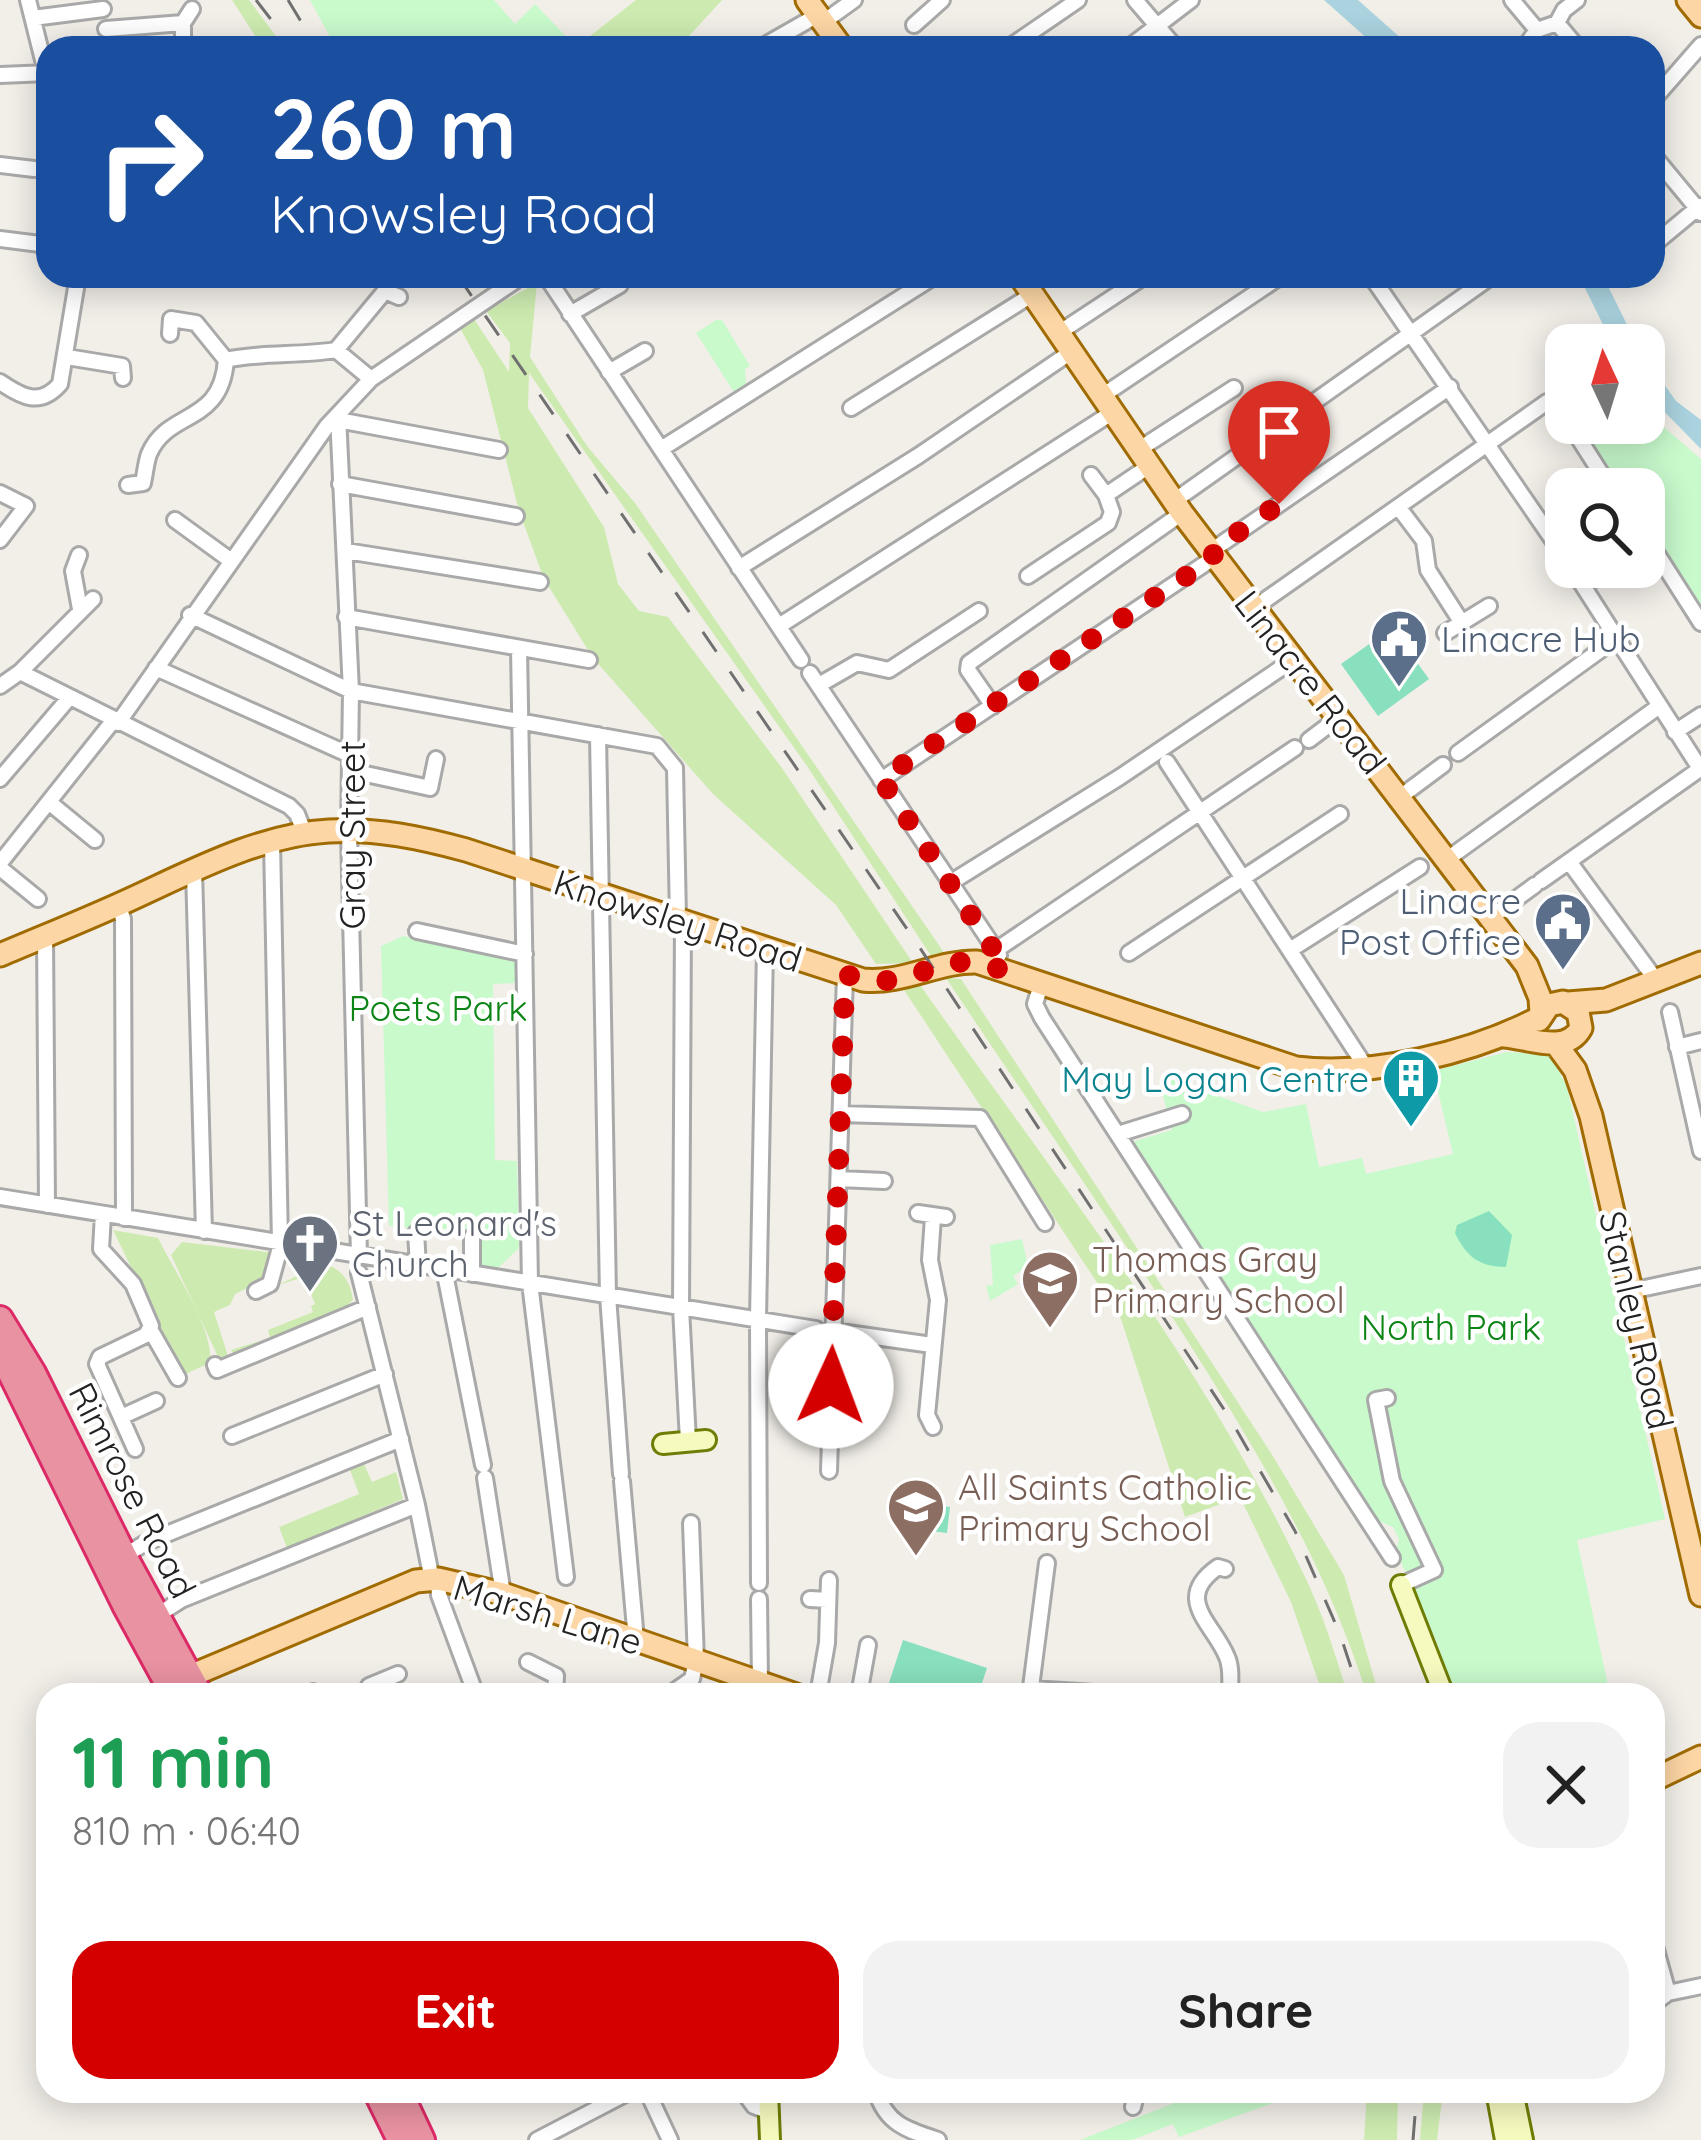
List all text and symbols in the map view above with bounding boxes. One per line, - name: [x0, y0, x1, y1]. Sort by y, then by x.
- text: 260 m: [270, 75, 517, 180]
- icon: right: [72, 84, 228, 240]
- text: Knowsley Road: [270, 179, 657, 247]
- north arrow: [1545, 324, 1665, 444]
- map controls: [1545, 324, 1665, 588]
- pin: [1228, 381, 1330, 504]
- icon: arrive: [1246, 399, 1312, 465]
- button: search: [1545, 468, 1665, 588]
- street label: Linacre Road: [1225, 581, 1397, 783]
- public building icon: Linacre Hub: [1368, 607, 1430, 689]
- place label: Linacre Hub: [1441, 616, 1641, 661]
- street label: Gray Street: [329, 741, 374, 929]
- street label: Knowsley Road: [548, 859, 808, 981]
- place label: Linacre Post Office: [1339, 878, 1521, 964]
- public building icon: Linacre Post Office: [1532, 890, 1594, 972]
- park label: Poets Park: [348, 985, 528, 1030]
- building icon: May Logan Centre: [1380, 1047, 1442, 1129]
- place label: May Logan Centre: [1061, 1056, 1369, 1101]
- place label: St Leonard's Church: [352, 1200, 557, 1286]
- street label: Stanley Road: [1590, 1206, 1684, 1434]
- church icon: St Leonard's Church: [279, 1212, 341, 1294]
- place label: Thomas Gray Primary School: [1092, 1236, 1345, 1322]
- school or university icon: Thomas Gray Primary School: [1019, 1248, 1081, 1330]
- park label: North Park: [1361, 1304, 1541, 1349]
- position arrow: [768, 1323, 894, 1449]
- street label: Rimrose Road: [59, 1375, 207, 1605]
- place label: All Saints Catholic Primary School: [958, 1464, 1252, 1550]
- school or university icon: All Saints Catholic Primary School: [885, 1476, 947, 1558]
- street label: Marsh Lane: [448, 1564, 648, 1664]
- text: 11 min: [72, 1716, 274, 1806]
- button: close: [1503, 1722, 1629, 1848]
- text: 810 m · 06:40: [72, 1806, 301, 1855]
- button: Exit: [72, 1941, 839, 2079]
- button: Share: [863, 1941, 1629, 2079]

